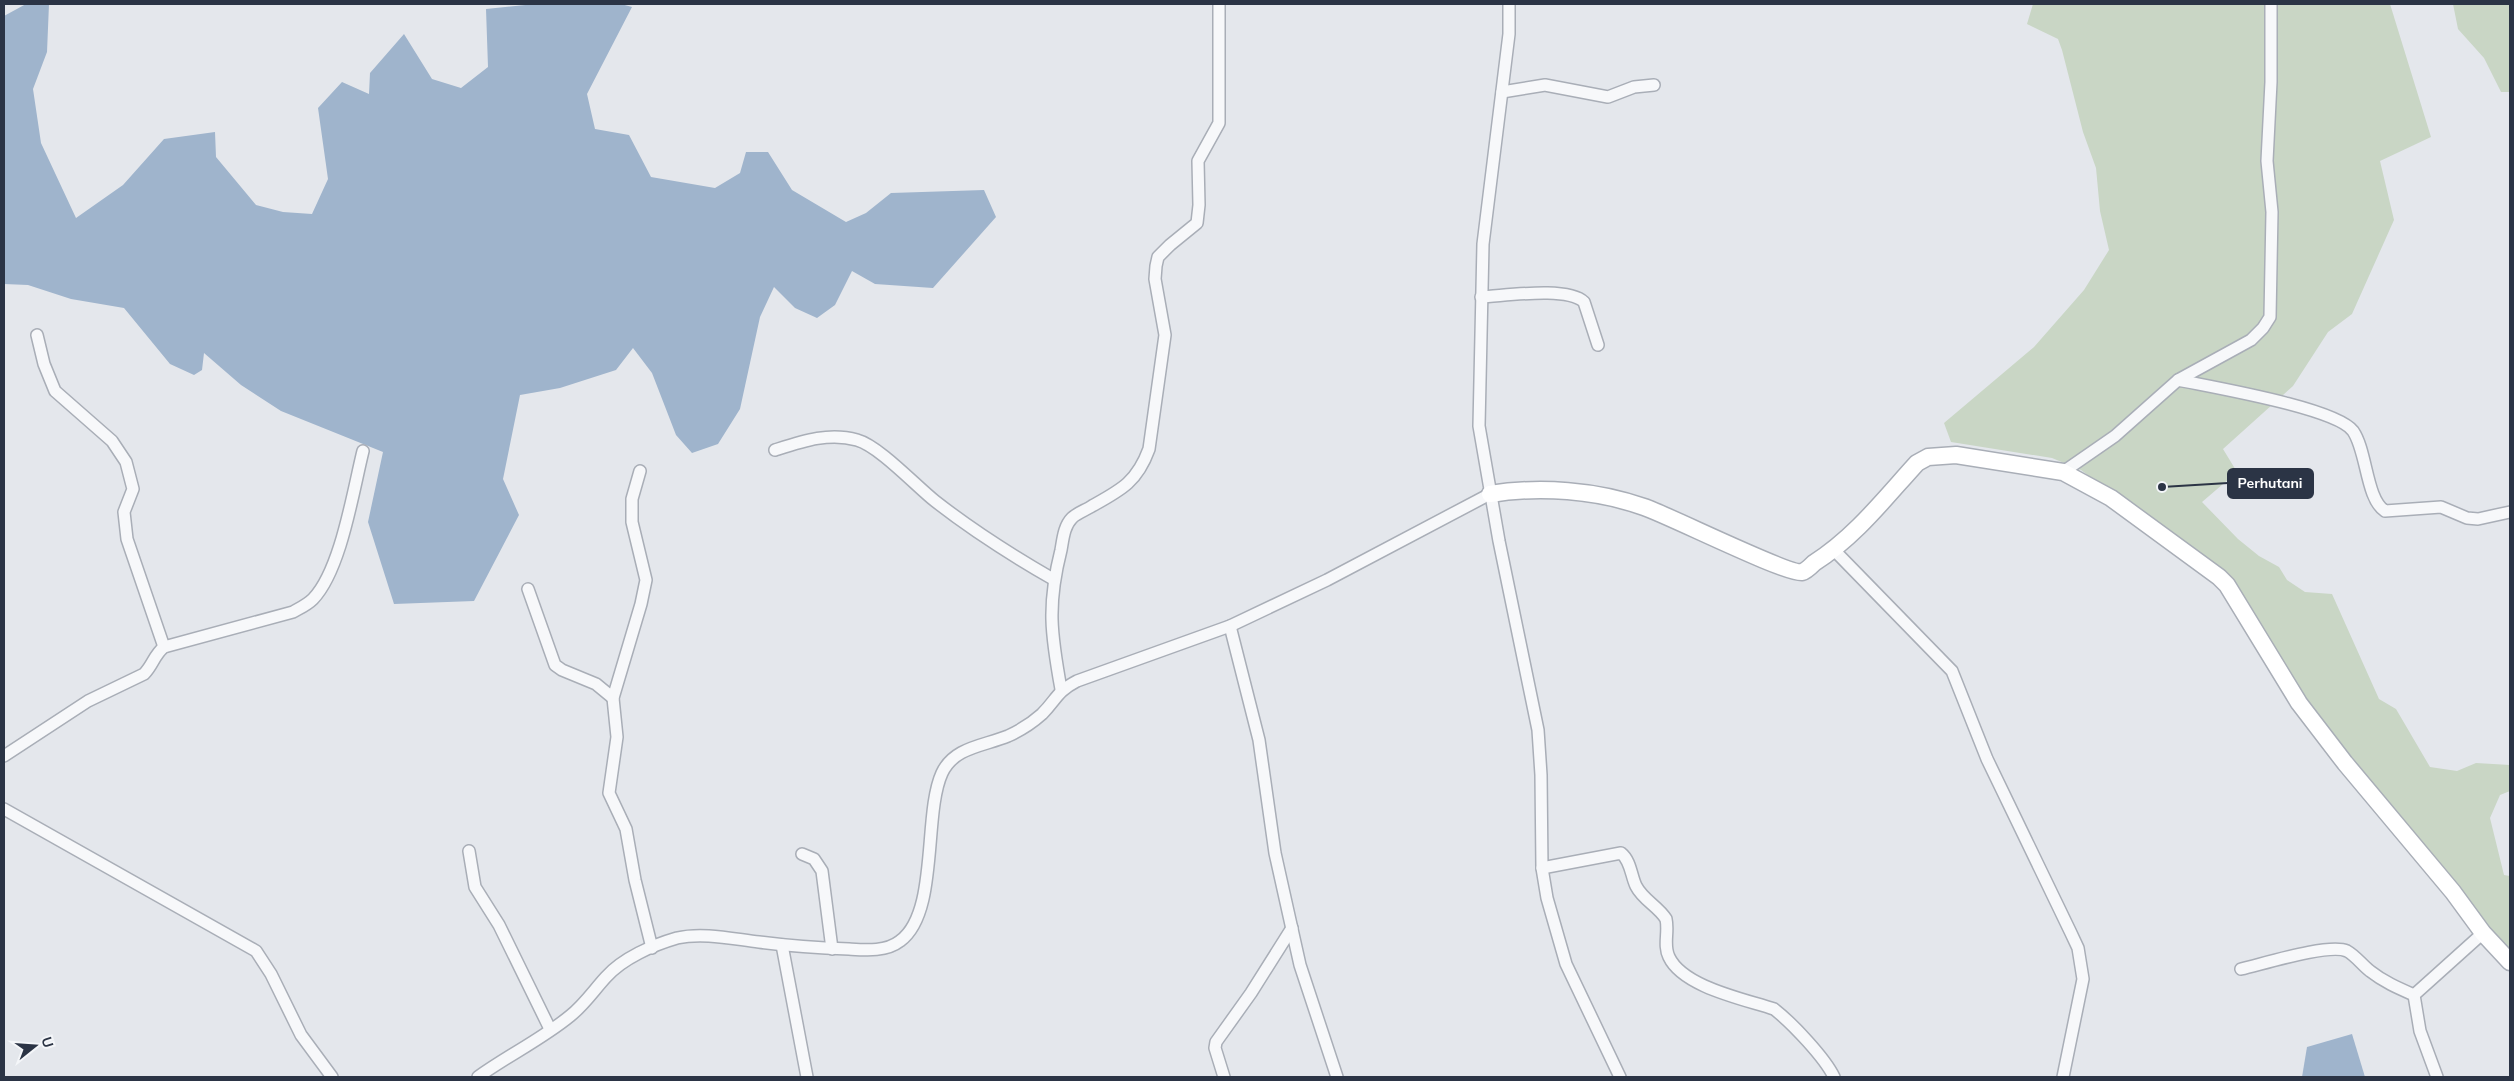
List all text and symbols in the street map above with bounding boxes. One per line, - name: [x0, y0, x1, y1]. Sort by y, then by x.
- callout: Perhutani: [2228, 469, 2313, 498]
- text: Perhutani: [2237, 474, 2303, 492]
- north arrow: [10, 1021, 60, 1071]
- text: U: [37, 1035, 58, 1050]

